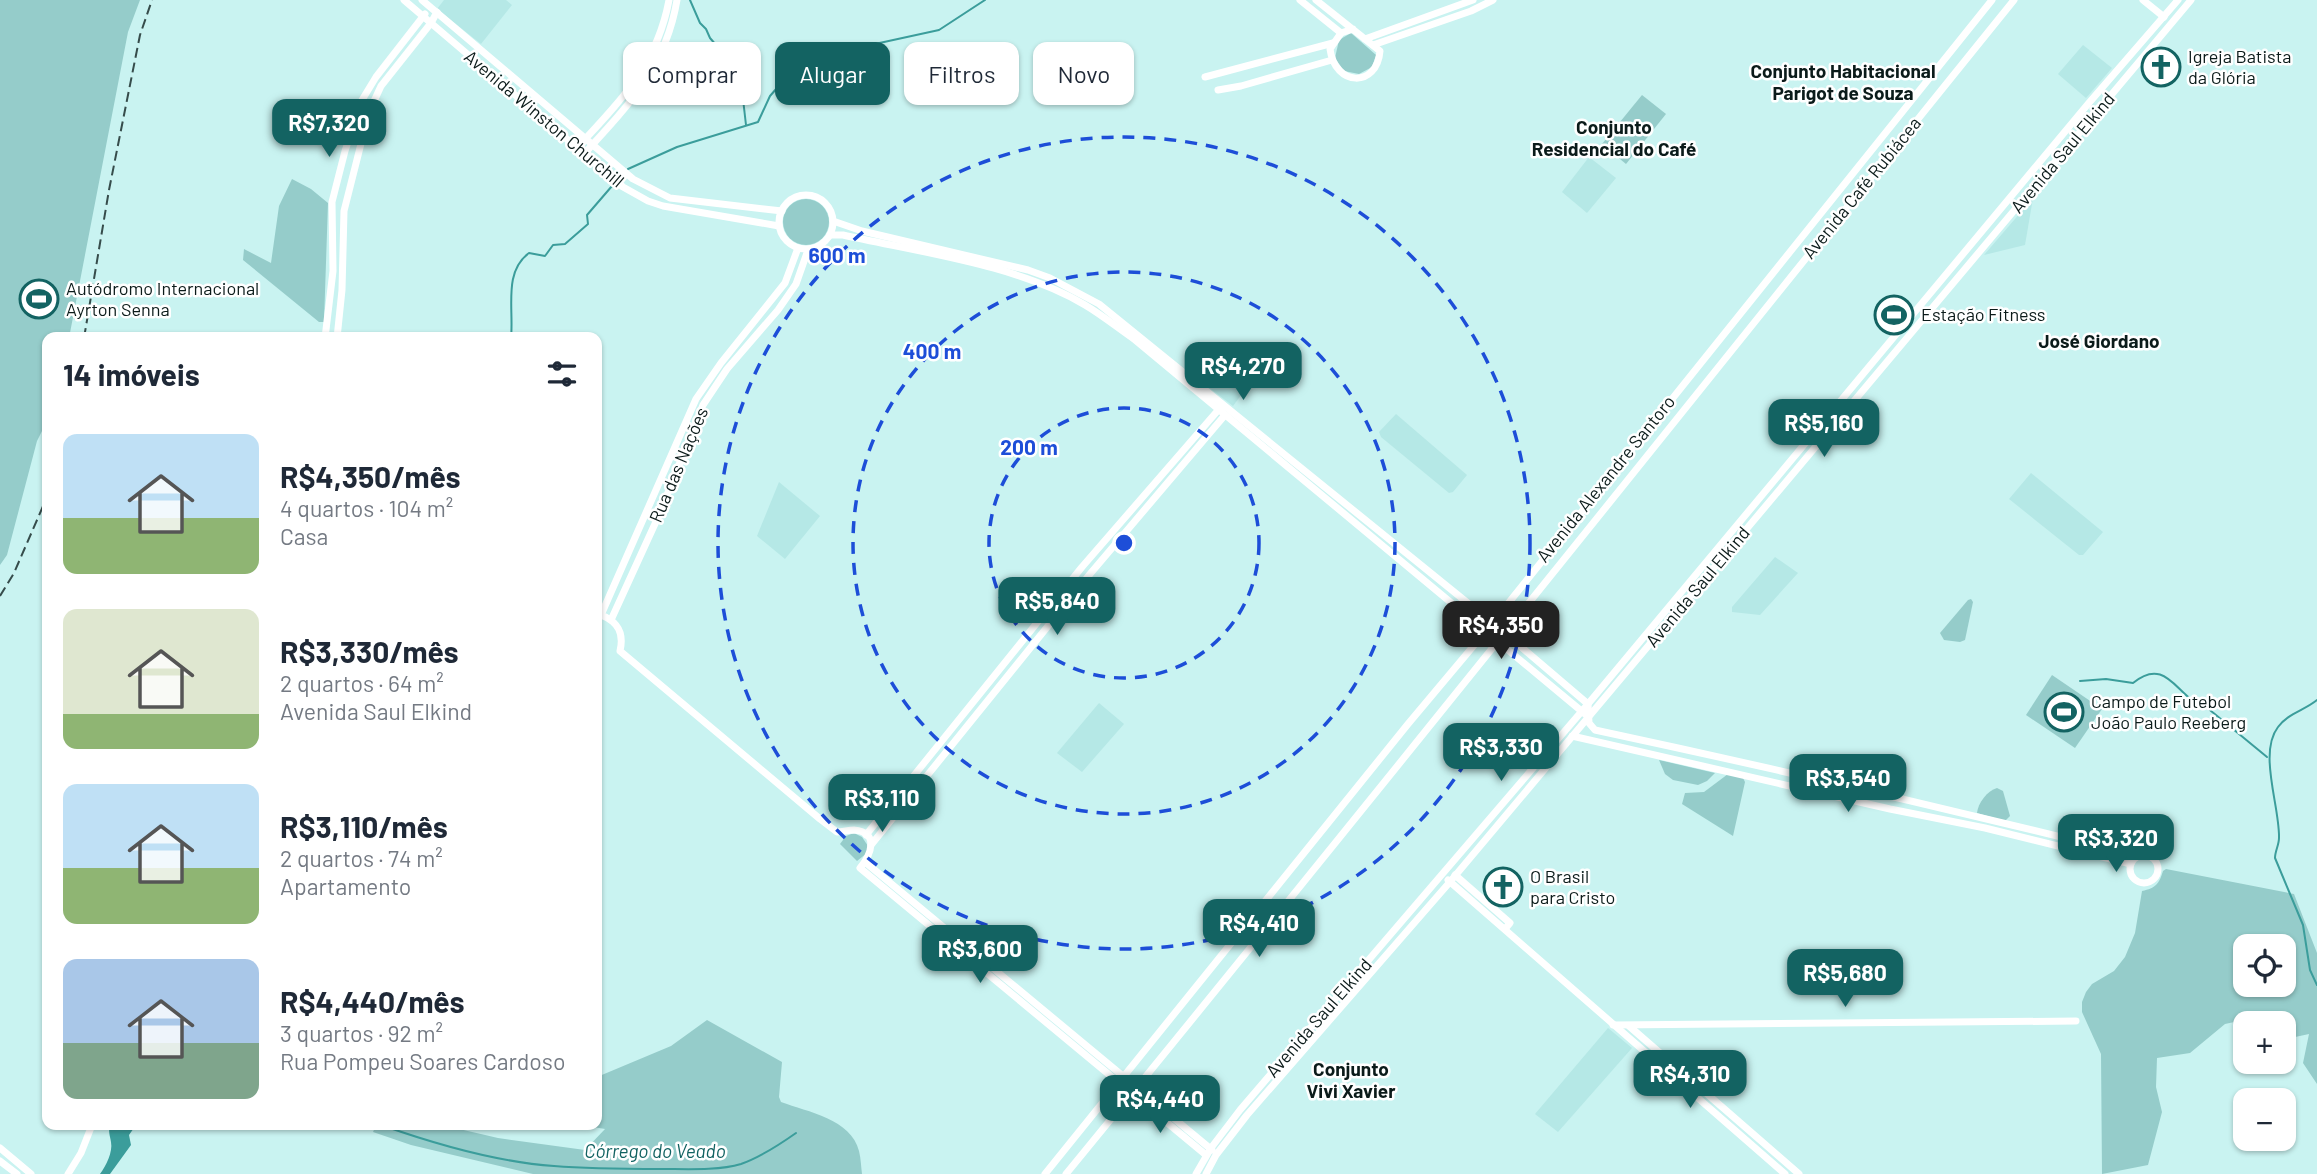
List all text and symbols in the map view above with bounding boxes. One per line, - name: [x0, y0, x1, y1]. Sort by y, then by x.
- chip: Comprar: [623, 42, 761, 105]
- chip: Alugar: [775, 42, 890, 105]
- chip: Filtros: [904, 42, 1019, 105]
- chip: Novo: [1033, 42, 1134, 105]
- street label: Avenida Winston Churchill: [460, 45, 629, 192]
- place label: Igreja Batista da Glória: [2188, 45, 2291, 88]
- church icon: Igreja Batista da Glória: [2140, 46, 2182, 88]
- district label: Conjunto Habitacional Parigot de Souza: [1750, 59, 1936, 104]
- street label: Avenida Saul Elkind: [2005, 88, 2119, 217]
- pin: R$7,320: [264, 100, 394, 159]
- text: R$7,320: [288, 108, 370, 136]
- street label: Avenida Café Rubiácea: [1797, 112, 1925, 263]
- district label: Conjunto Residencial do Café: [1532, 115, 1696, 160]
- text: 600 m: [809, 242, 865, 267]
- place label: Autódromo Internacional Ayrton Senna: [66, 277, 259, 320]
- sports icon: Autódromo Internacional Ayrton Senna: [18, 278, 60, 320]
- sports icon: Estação Fitness: [1873, 294, 1915, 336]
- place label: Estação Fitness: [1921, 303, 2046, 325]
- district label: José Giordano: [2038, 329, 2160, 352]
- text: 400 m: [903, 338, 961, 363]
- pin: R$4,270: [1178, 342, 1308, 402]
- text: R$4,270: [1201, 351, 1285, 379]
- icon: filters: [543, 355, 581, 393]
- text: 14 imóveis: [63, 356, 200, 392]
- street label: Avenida Alexandre Santoro: [1531, 391, 1679, 566]
- pin: R$5,160: [1759, 400, 1889, 459]
- street label: Rua das Nações: [644, 404, 712, 526]
- text: R$5,160: [1784, 408, 1864, 436]
- text: 200 m: [1000, 434, 1058, 459]
- text: R$4,350/mês: [280, 458, 461, 494]
- icon: home: [119, 462, 203, 546]
- text: 4 quartos · 104 m²: [280, 494, 453, 522]
- text: Casa: [280, 522, 328, 550]
- street label: Avenida Saul Elkind: [1640, 522, 1754, 651]
- centre of rings: [1112, 531, 1136, 555]
- pin: R$5,840: [992, 578, 1122, 637]
- text: R$5,840: [1014, 586, 1100, 614]
- pin: R$4,350: [1436, 602, 1566, 661]
- text: R$4,350: [1458, 610, 1544, 638]
- text: R$3,330/mês: [280, 633, 459, 669]
- icon: home: [119, 637, 203, 721]
- text: 2 quartos · 64 m²: [280, 669, 444, 697]
- place label: Campo de Futebol João Paulo Reeberg: [2091, 690, 2246, 733]
- sports icon: Campo de Futebol João Paulo Reeberg: [2043, 691, 2085, 733]
- text: Avenida Saul Elkind: [280, 697, 472, 725]
- pin: R$3,330: [1436, 724, 1566, 783]
- text: R$3,330: [1459, 732, 1543, 760]
- pin: R$3,540: [1783, 754, 1913, 814]
- text: R$3,540: [1805, 763, 1891, 791]
- pin: R$3,110: [817, 774, 947, 834]
- text: R$3,110: [844, 783, 920, 811]
- text: R$3,110/mês: [280, 808, 448, 844]
- icon: home: [119, 812, 203, 896]
- pin: R$3,320: [2051, 814, 2181, 874]
- text: R$3,320: [2074, 823, 2158, 851]
- text: 2 quartos · 74 m²: [280, 844, 443, 872]
- place label: O Brasil para Cristo: [1530, 865, 1615, 908]
- church icon: O Brasil para Cristo: [1482, 866, 1524, 908]
- text: Apartamento: [280, 872, 411, 900]
- pin: R$4,410: [1194, 900, 1324, 959]
- text: R$4,410: [1219, 908, 1299, 936]
- pin: R$3,600: [915, 926, 1045, 985]
- text: R$3,600: [938, 934, 1022, 962]
- map controls: [2233, 934, 2296, 1151]
- button: locate: [2233, 934, 2296, 997]
- pin: R$5,680: [1780, 950, 1910, 1009]
- street label: Avenida Saul Elkind: [1261, 953, 1376, 1081]
- text: R$5,680: [1803, 958, 1887, 986]
- text: R$4,440/mês: [280, 983, 465, 1019]
- icon: home: [119, 987, 203, 1071]
- button: +: [2233, 1011, 2296, 1074]
- text: 3 quartos · 92 m²: [280, 1019, 443, 1047]
- text: Rua Pompeu Soares Cardoso: [280, 1047, 565, 1075]
- pin: R$4,310: [1625, 1050, 1755, 1110]
- district label: Conjunto Vivi Xavier: [1307, 1057, 1396, 1102]
- text: R$4,310: [1650, 1059, 1730, 1087]
- pin: R$4,440: [1095, 1076, 1225, 1135]
- text: R$4,440: [1116, 1084, 1204, 1112]
- button: −: [2233, 1088, 2296, 1151]
- water label: Córrego do Veado: [584, 1139, 726, 1162]

